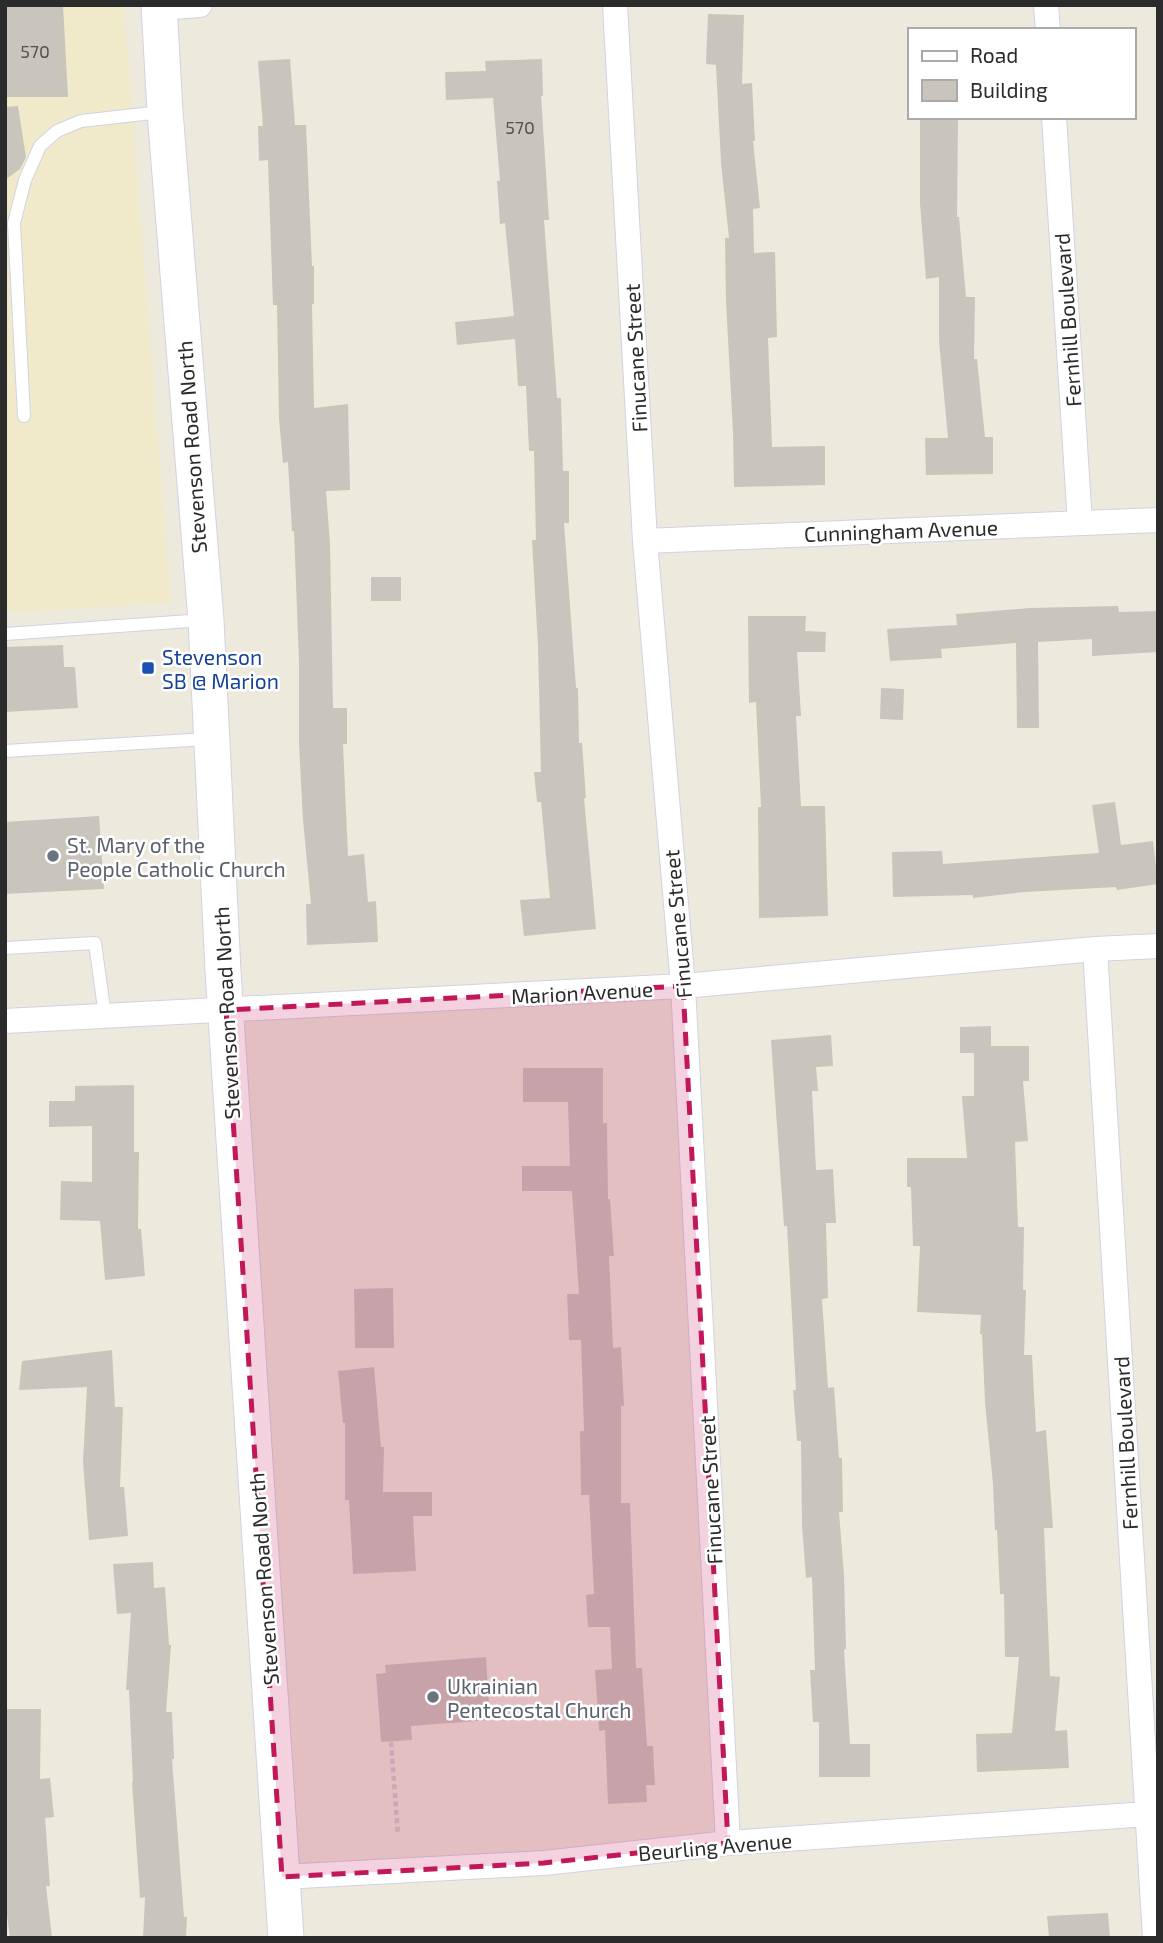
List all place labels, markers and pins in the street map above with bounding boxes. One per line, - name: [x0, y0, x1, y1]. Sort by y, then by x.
- place label: Stevenson SB @ Marion: [162, 644, 279, 693]
- marker: Stevenson SB @ Marion: [140, 660, 156, 676]
- place label: St. Mary of the People Catholic Church: [67, 832, 286, 881]
- marker: St. Mary of the People Catholic Church: [45, 848, 61, 864]
- place label: Ukrainian Pentecostal Church: [447, 1673, 631, 1722]
- marker: Ukrainian Pentecostal Church: [425, 1689, 441, 1705]

